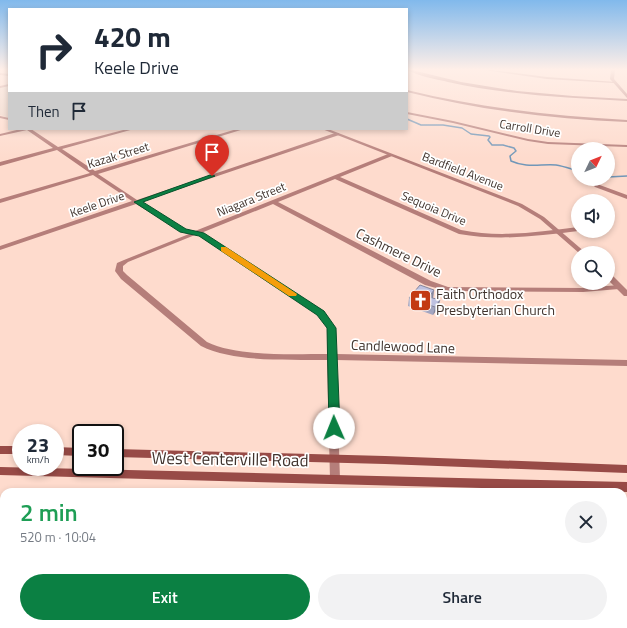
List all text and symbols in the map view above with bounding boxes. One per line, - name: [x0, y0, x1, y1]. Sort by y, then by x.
- text: 420 m: [94, 15, 171, 58]
- icon: right: [28, 24, 80, 76]
- text: Keele Drive: [94, 54, 179, 81]
- text: Then: [28, 100, 60, 123]
- icon: arrive: [68, 100, 90, 122]
- street label: Carroll Drive: [498, 114, 562, 142]
- pin: [195, 135, 229, 176]
- street label: Kazak Street: [85, 136, 152, 173]
- icon: arrive: [201, 141, 223, 163]
- north arrow: [571, 142, 615, 186]
- map controls: [571, 142, 615, 290]
- street label: Bardfield Avenue: [420, 147, 506, 195]
- street label: Niagara Street: [214, 176, 289, 221]
- street label: Keele Drive: [67, 186, 127, 222]
- street label: Sequoia Drive: [398, 186, 470, 230]
- button: sound: [571, 194, 615, 238]
- street label: Cashmere Drive: [353, 222, 445, 282]
- button: search: [571, 246, 615, 290]
- place label: Faith Orthodox Presbyterian Church: [436, 283, 555, 320]
- church icon: Faith Orthodox Presbyterian Church: [408, 288, 434, 314]
- street label: Candlewood Lane: [351, 334, 455, 358]
- position arrow: [313, 407, 355, 449]
- speed limit sign: 30: [72, 424, 124, 476]
- text: 23: [27, 429, 49, 460]
- street label: West Centerville Road: [151, 445, 309, 473]
- text: km/h: [27, 452, 49, 467]
- text: 2 min: [20, 494, 78, 530]
- button: close: [565, 501, 607, 543]
- text: 520 m · 10:04: [20, 527, 96, 547]
- button: Exit: [20, 574, 310, 620]
- button: Share: [318, 574, 607, 620]

